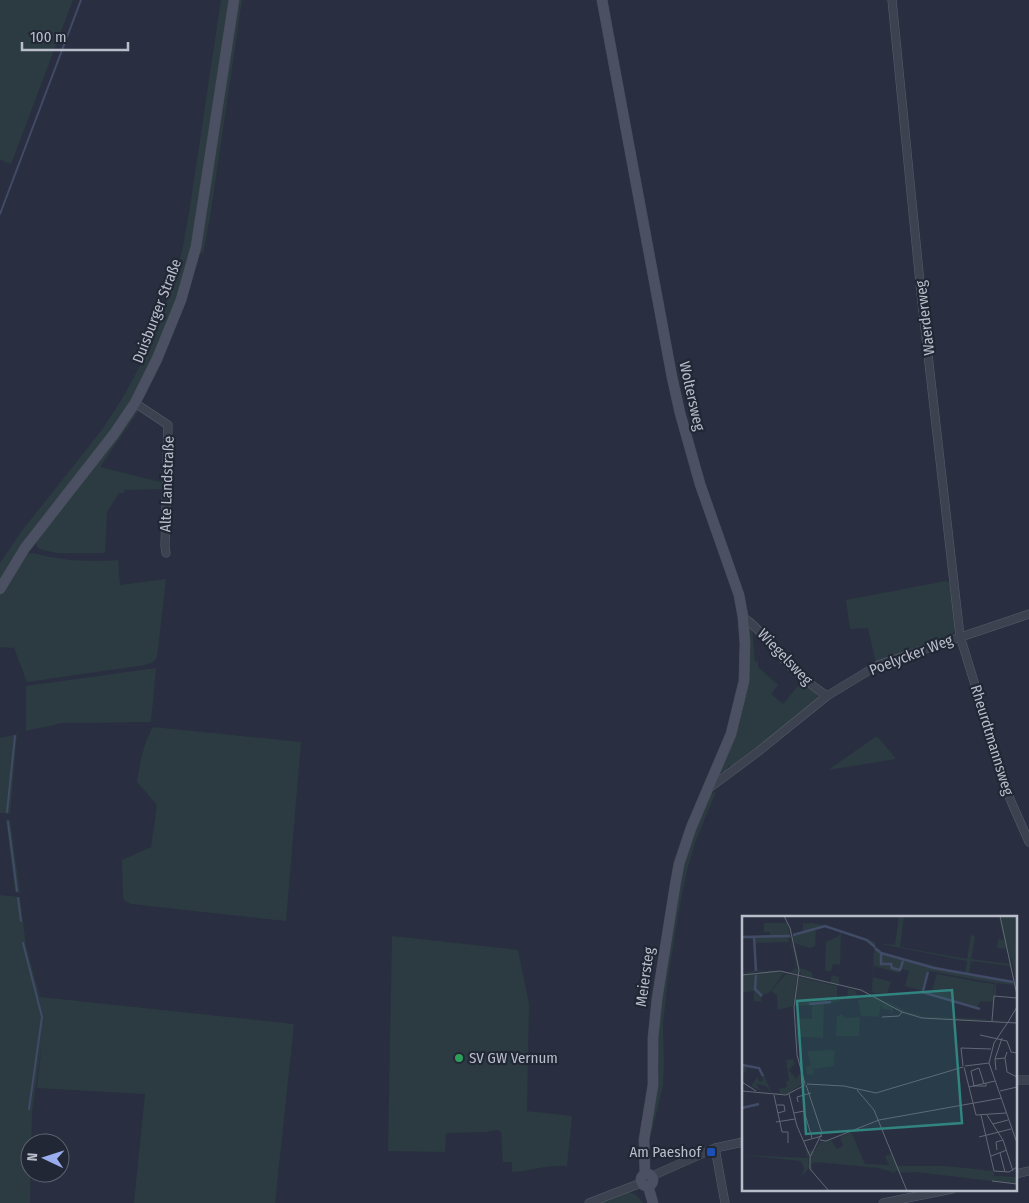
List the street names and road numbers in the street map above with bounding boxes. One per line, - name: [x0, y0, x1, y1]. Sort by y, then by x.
- street label: Duisburger Straße: [129, 256, 185, 366]
- street label: Waerderweg: [911, 280, 939, 356]
- street label: Woltersweg: [675, 360, 709, 432]
- street label: Alte Landstraße: [156, 436, 178, 532]
- street label: Wiegelsweg: [754, 625, 816, 689]
- street label: Poelycker Weg: [867, 631, 955, 679]
- street label: Rheurdtmannsweg: [967, 683, 1017, 797]
- street label: Meiersteg: [632, 946, 658, 1008]

